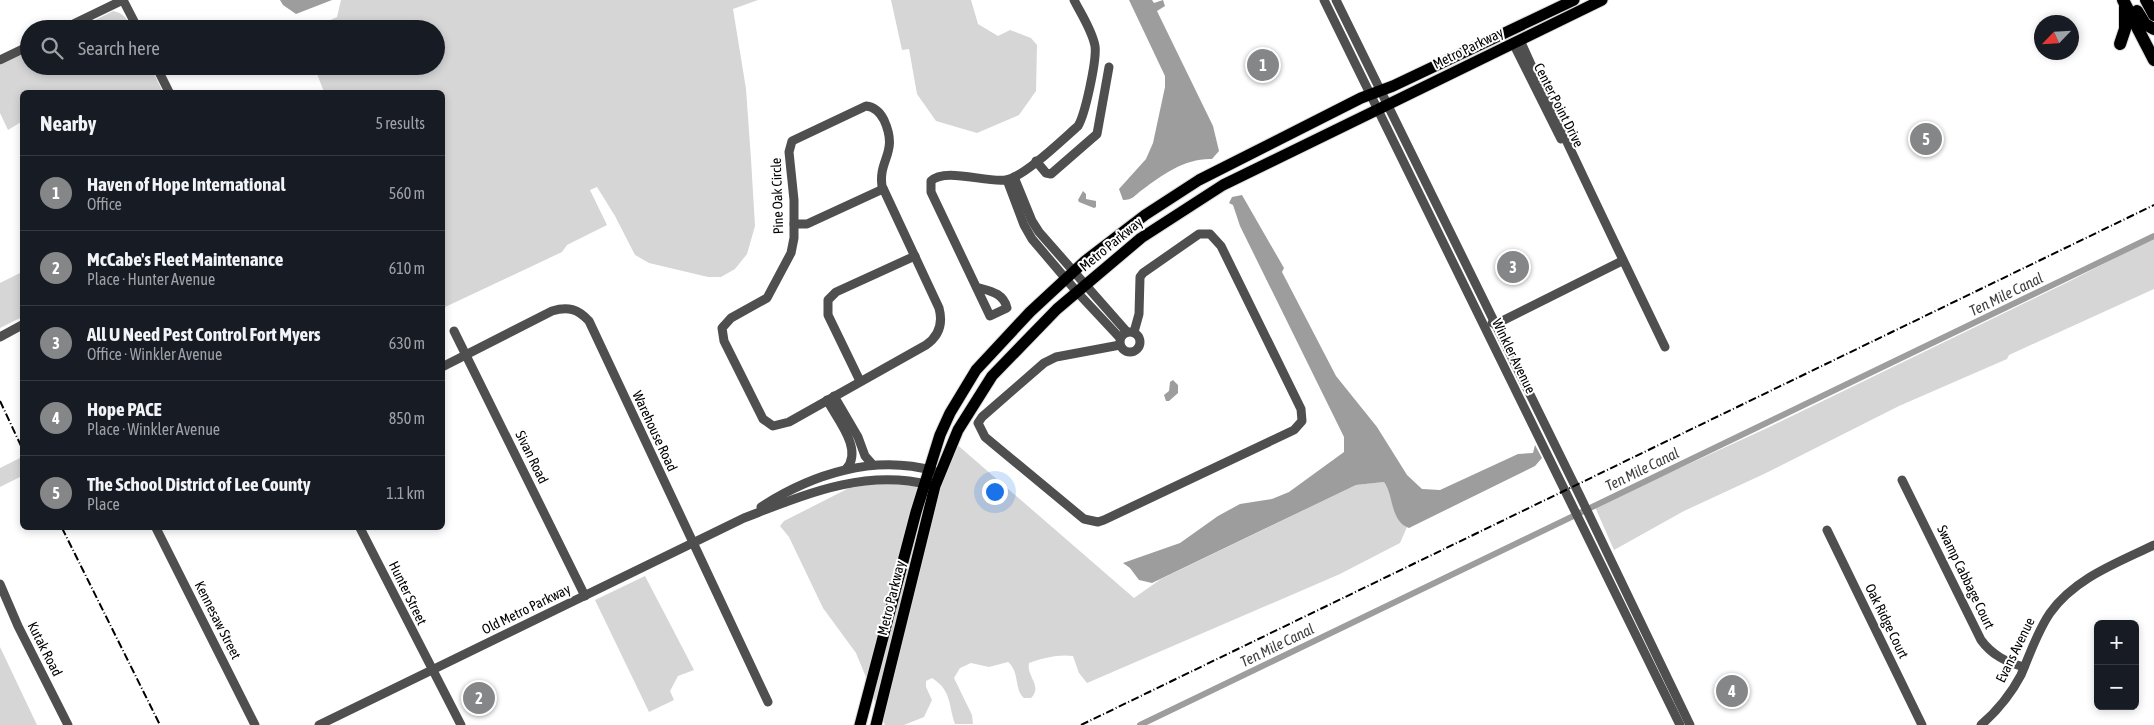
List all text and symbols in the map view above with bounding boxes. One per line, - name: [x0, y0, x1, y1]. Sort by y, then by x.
- north arrow: [2034, 15, 2079, 60]
- search box: [20, 20, 445, 75]
- street label: Metro Parkway: [1430, 24, 1506, 72]
- icon: search: [38, 34, 66, 62]
- text: Search here: [78, 37, 160, 59]
- pin: 1: [1247, 46, 1279, 84]
- street label: Center Point Drive: [1531, 60, 1587, 150]
- text: Nearby: [40, 111, 96, 135]
- text: 5 results: [375, 114, 425, 132]
- pin: 5: [1910, 120, 1942, 158]
- street label: Pine Oak Circle: [768, 158, 786, 234]
- text: Haven of Hope International: [87, 173, 285, 195]
- text: 1: [52, 184, 60, 202]
- text: 560 m: [389, 184, 425, 202]
- text: Office: [87, 195, 122, 213]
- street label: Metro Parkway: [1076, 214, 1146, 274]
- text: McCabe's Fleet Maintenance: [87, 248, 283, 270]
- pin: 3: [1497, 248, 1529, 286]
- text: 2: [52, 259, 60, 277]
- text: 610 m: [389, 259, 425, 277]
- water label: Ten Mile Canal: [1966, 269, 2046, 319]
- text: Place · Hunter Avenue: [87, 270, 215, 288]
- street label: Winkler Avenue: [1489, 316, 1539, 396]
- text: All U Need Pest Control Fort Myers: [87, 323, 321, 345]
- text: 3: [52, 334, 60, 352]
- text: 630 m: [389, 334, 425, 352]
- text: Office · Winkler Avenue: [87, 345, 222, 363]
- street label: Warehouse Road: [629, 388, 681, 474]
- text: Hope PACE: [87, 398, 162, 420]
- text: 4: [52, 409, 60, 427]
- text: 850 m: [389, 409, 425, 427]
- text: Place · Winkler Avenue: [87, 420, 220, 438]
- street label: Sivan Road: [512, 428, 552, 486]
- water label: Ten Mile Canal: [1602, 444, 1682, 494]
- text: The School District of Lee County: [87, 473, 310, 495]
- your location: [982, 479, 1008, 505]
- text: 5: [52, 484, 60, 502]
- text: 1.1 km: [386, 484, 425, 502]
- text: Place: [87, 495, 120, 513]
- street label: Swamp Cabbage Court: [1934, 523, 1998, 631]
- street label: Hunter Street: [386, 559, 430, 627]
- street label: Metro Parkway: [874, 559, 908, 637]
- street label: Kennesaw Street: [192, 578, 244, 662]
- street label: Old Metro Parkway: [479, 581, 573, 637]
- street label: Oak Ridge Court: [1862, 581, 1912, 661]
- street label: Evans Avenue: [1992, 615, 2038, 685]
- street label: Kutak Road: [25, 619, 65, 679]
- water label: Ten Mile Canal: [1237, 620, 1317, 670]
- map controls: [2094, 620, 2139, 710]
- button: +: [2094, 620, 2139, 665]
- button: −: [2094, 665, 2139, 710]
- pin: 4: [1716, 672, 1748, 710]
- pin: 2: [463, 679, 495, 717]

